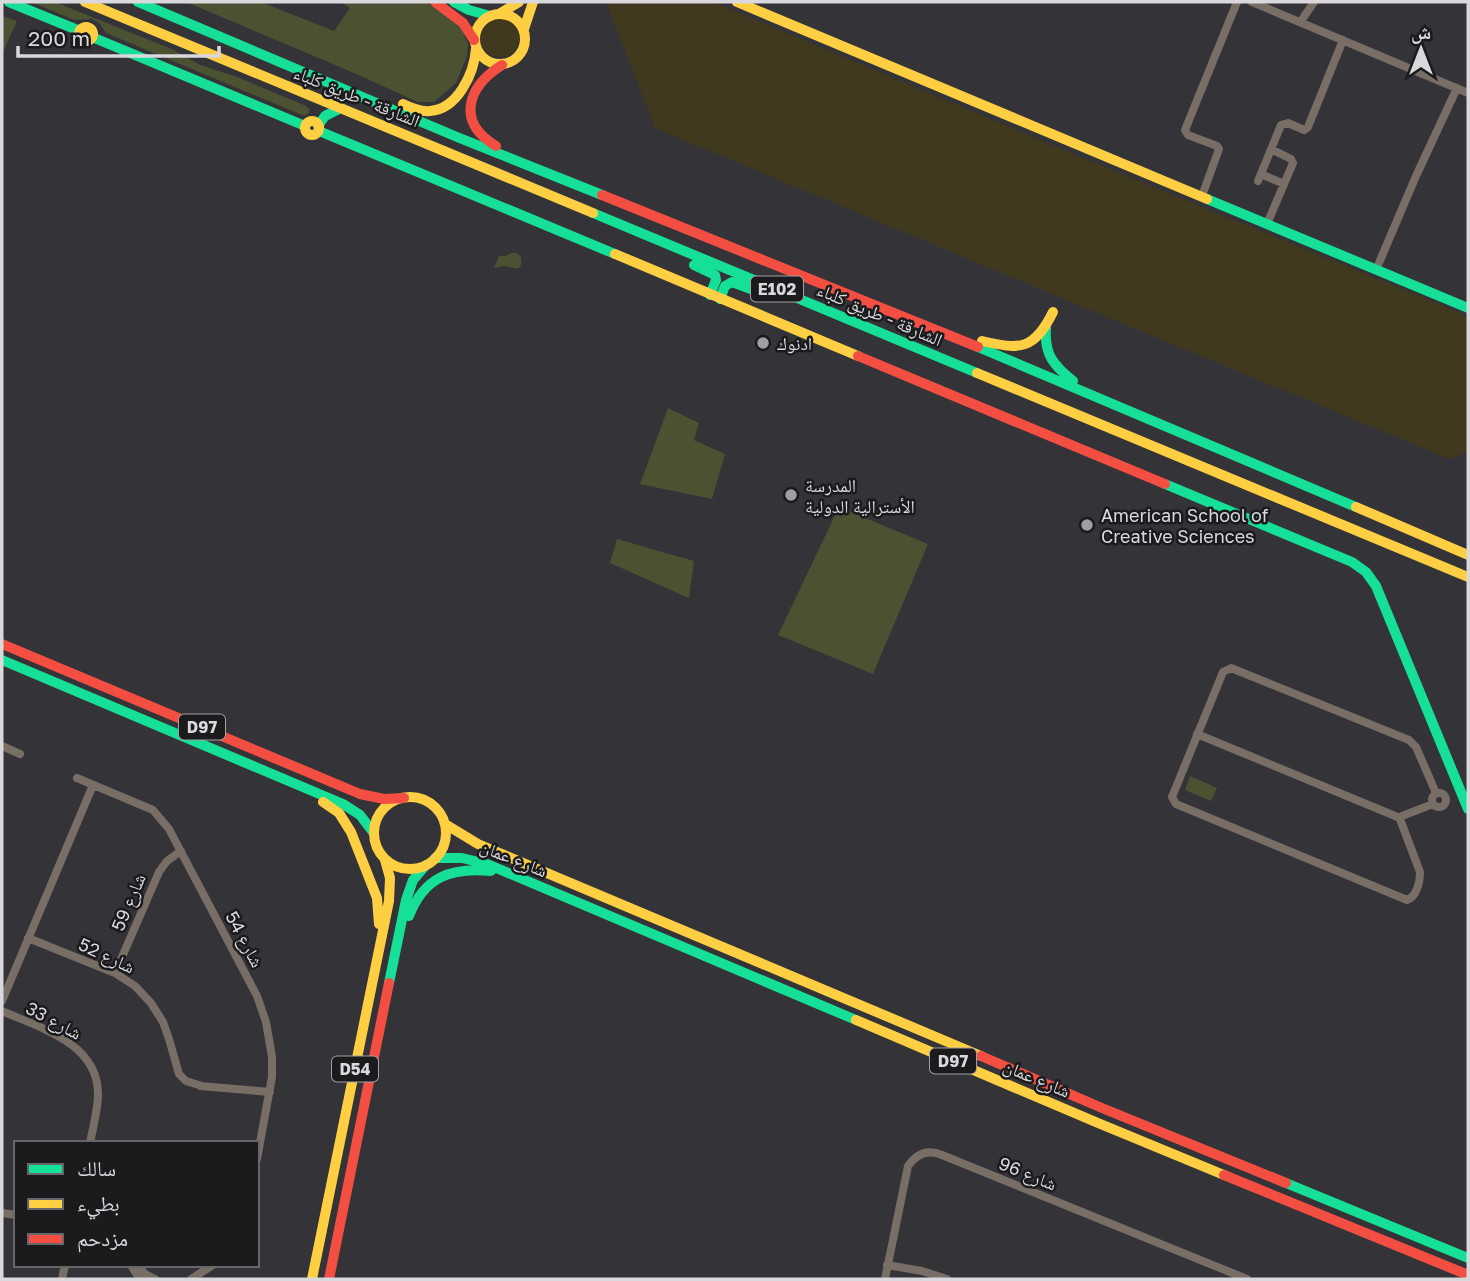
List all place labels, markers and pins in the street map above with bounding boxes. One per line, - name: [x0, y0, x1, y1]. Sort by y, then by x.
- place label: ادنوك: [777, 332, 812, 354]
- marker: ادنوك: [755, 335, 771, 351]
- place label: المدرسة الأسترالية الدولية: [805, 474, 915, 517]
- marker: المدرسة الأسترالية الدولية: [783, 487, 799, 503]
- place label: American School of Creative Sciences: [1101, 504, 1269, 547]
- marker: American School of Creative Sciences: [1079, 517, 1095, 533]

